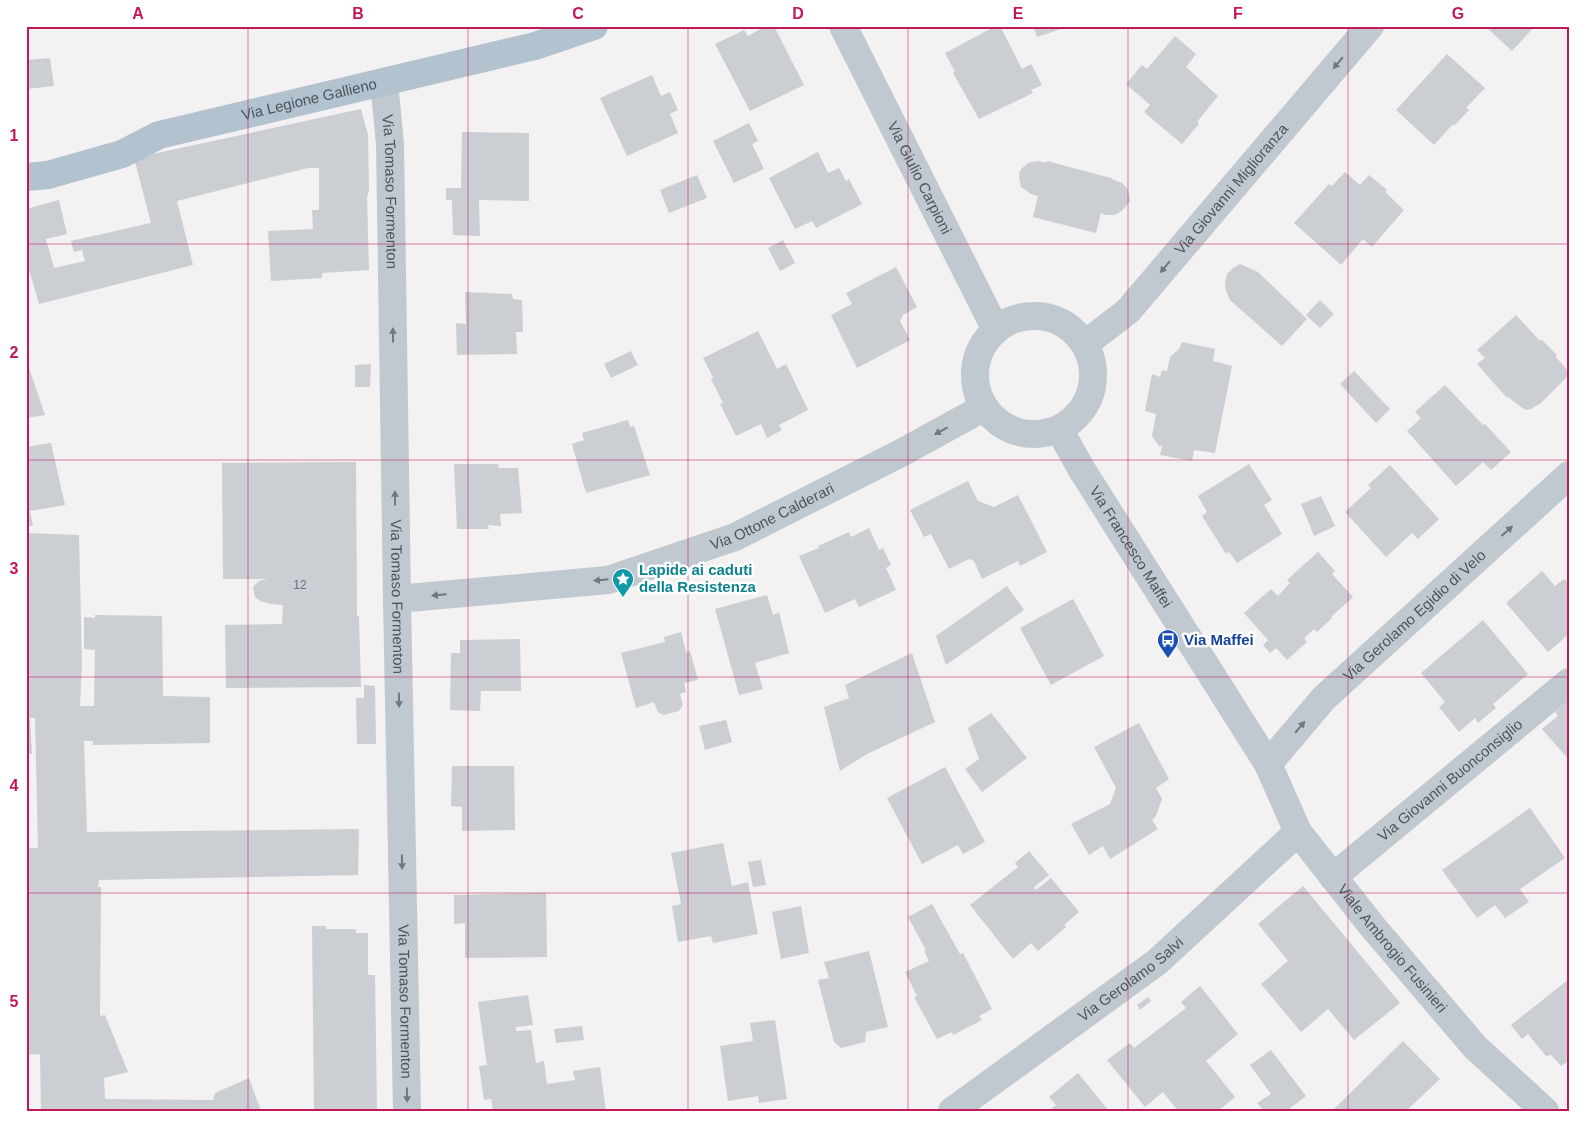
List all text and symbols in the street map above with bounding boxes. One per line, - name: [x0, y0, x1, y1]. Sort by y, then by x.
- text: A: [132, 5, 144, 22]
- text: B: [352, 5, 364, 22]
- text: C: [572, 5, 584, 22]
- text: D: [792, 5, 804, 22]
- text: E: [1013, 5, 1024, 22]
- text: F: [1233, 5, 1243, 22]
- text: G: [1452, 5, 1464, 22]
- one-way arrow: [1333, 57, 1344, 70]
- street label: Via Legione Gallieno: [240, 75, 378, 123]
- street label: Via Tomaso Formenton: [379, 114, 401, 269]
- street label: Via Giulio Carpioni: [884, 118, 955, 237]
- street label: Via Giovanni Miglioranza: [1171, 120, 1292, 258]
- text: 1: [10, 127, 19, 144]
- one-way arrow: [1160, 261, 1171, 273]
- one-way arrow: [389, 327, 397, 343]
- text: 2: [10, 344, 19, 361]
- one-way arrow: [933, 427, 948, 435]
- street label: Via Ottone Calderari: [708, 479, 837, 553]
- street label: Via Francesco Maffei: [1086, 483, 1176, 611]
- one-way arrow: [391, 489, 399, 505]
- street label: Via Tomaso Formenton: [388, 519, 407, 674]
- one-way arrow: [1500, 526, 1513, 537]
- street label: Via Gerolamo Egidio di Velo: [1339, 546, 1489, 684]
- text: 3: [10, 560, 19, 577]
- place label: Lapide ai caduti della Resistenza: [639, 561, 756, 595]
- place icon: Lapide ai caduti della Resistenza: [611, 567, 635, 598]
- one-way arrow: [593, 577, 609, 585]
- house number: 12: [293, 578, 307, 592]
- one-way arrow: [431, 591, 447, 599]
- bus stop icon: Via Maffei: [1156, 628, 1180, 659]
- place label: Via Maffei: [1184, 631, 1254, 648]
- one-way arrow: [395, 692, 403, 708]
- street label: Via Giovanni Buonconsiglio: [1374, 715, 1526, 844]
- one-way arrow: [1294, 721, 1305, 734]
- text: 4: [10, 777, 19, 794]
- one-way arrow: [398, 855, 406, 871]
- street label: Viale Ambrogio Fusinieri: [1334, 881, 1451, 1016]
- street label: Via Tomaso Formenton: [395, 924, 415, 1079]
- street label: Via Gerolamo Salvi: [1074, 933, 1186, 1025]
- text: 5: [10, 993, 19, 1010]
- one-way arrow: [403, 1087, 411, 1103]

